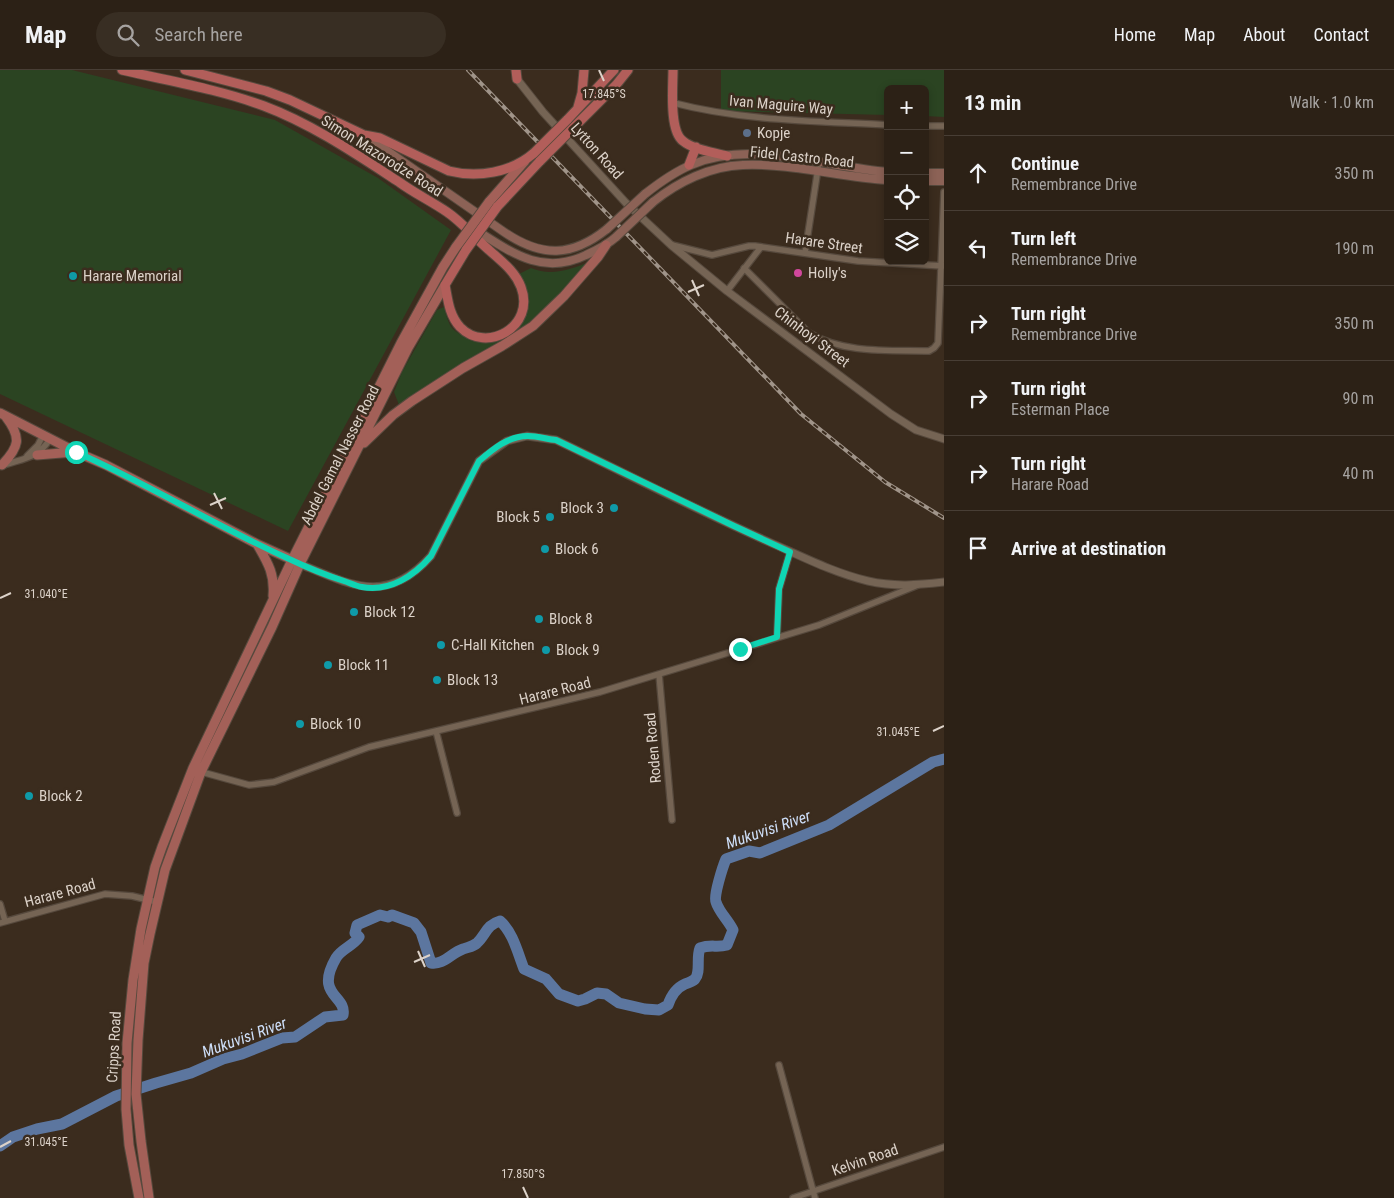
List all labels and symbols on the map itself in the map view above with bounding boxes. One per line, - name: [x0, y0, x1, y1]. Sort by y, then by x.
- text: 17.845°S: [582, 87, 626, 101]
- street label: Ivan Maguire Way: [728, 92, 834, 118]
- street label: Simon Mazorodze Road: [318, 111, 446, 201]
- street label: Lytton Road: [567, 119, 627, 183]
- place label: Kopje: [757, 124, 790, 142]
- marker: Kopje: [741, 127, 753, 139]
- street label: Fidel Castro Road: [749, 143, 855, 171]
- street label: Harare Street: [784, 229, 864, 257]
- place label: Holly's: [808, 264, 847, 282]
- place label: Harare Memorial: [83, 267, 182, 285]
- marker: Holly's: [792, 267, 804, 279]
- marker: Harare Memorial: [67, 270, 79, 282]
- street label: Chinhoyi Street: [771, 303, 853, 371]
- street label: Abdel Gamal Nasser Road: [297, 382, 383, 528]
- route start: [65, 441, 88, 464]
- place label: Block 3: [560, 499, 604, 517]
- marker: Block 3: [608, 502, 620, 514]
- place label: Block 5: [496, 508, 540, 526]
- marker: Block 5: [544, 511, 556, 523]
- place label: Block 6: [555, 540, 599, 558]
- marker: Block 6: [539, 543, 551, 555]
- text: 31.040°E: [24, 587, 68, 601]
- place label: Block 12: [364, 603, 415, 621]
- marker: Block 12: [348, 606, 360, 618]
- place label: Block 8: [549, 610, 593, 628]
- marker: Block 8: [533, 613, 545, 625]
- place label: C-Hall Kitchen: [451, 636, 535, 654]
- route end: [729, 638, 752, 661]
- marker: C-Hall Kitchen: [435, 639, 447, 651]
- place label: Block 9: [556, 641, 600, 659]
- marker: Block 9: [540, 644, 552, 656]
- place label: Block 11: [338, 656, 389, 674]
- marker: Block 11: [322, 659, 334, 671]
- place label: Block 13: [447, 671, 498, 689]
- street label: Harare Road: [517, 673, 593, 709]
- marker: Block 13: [431, 674, 443, 686]
- street label: Roden Road: [641, 712, 665, 784]
- place label: Block 10: [310, 715, 361, 733]
- marker: Block 10: [294, 718, 306, 730]
- text: 31.045°E: [876, 725, 920, 739]
- place label: Block 2: [39, 787, 83, 805]
- marker: Block 2: [23, 790, 35, 802]
- water label: Mukuvisi River: [723, 806, 814, 853]
- street label: Harare Road: [22, 875, 98, 911]
- street label: Cripps Road: [103, 1011, 125, 1083]
- water label: Mukuvisi River: [199, 1013, 290, 1062]
- text: 31.045°E: [24, 1135, 68, 1149]
- street label: Kelvin Road: [829, 1140, 901, 1180]
- text: 17.850°S: [501, 1167, 545, 1181]

